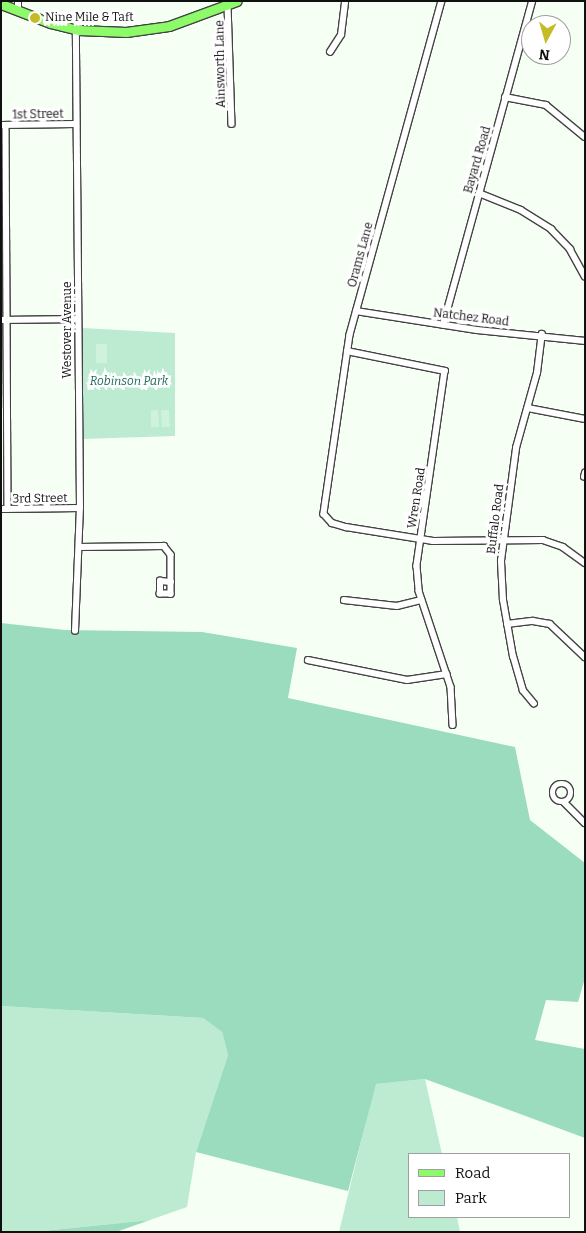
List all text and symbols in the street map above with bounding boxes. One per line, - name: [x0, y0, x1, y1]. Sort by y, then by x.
- place label: Nine Mile & Taft: [45, 11, 134, 25]
- marker: Nine Mile & Taft: [29, 12, 41, 24]
- north arrow: [521, 15, 571, 65]
- street label: Ainsworth Lane: [213, 20, 229, 108]
- text: N: [538, 45, 551, 63]
- street label: 1st Street: [12, 107, 64, 123]
- street label: Bayard Road: [462, 125, 494, 195]
- street label: Orams Lane: [345, 221, 377, 289]
- street label: Westover Avenue: [61, 281, 75, 379]
- street label: Natchez Road: [432, 306, 510, 330]
- park label: Robinson Park: [90, 375, 168, 389]
- street label: Wren Road: [405, 466, 429, 530]
- street label: Buffalo Road: [485, 483, 507, 555]
- street label: 3rd Street: [12, 491, 68, 507]
- legend: [408, 1153, 571, 1218]
- text: Road: [455, 1164, 490, 1182]
- text: Park: [455, 1189, 487, 1207]

